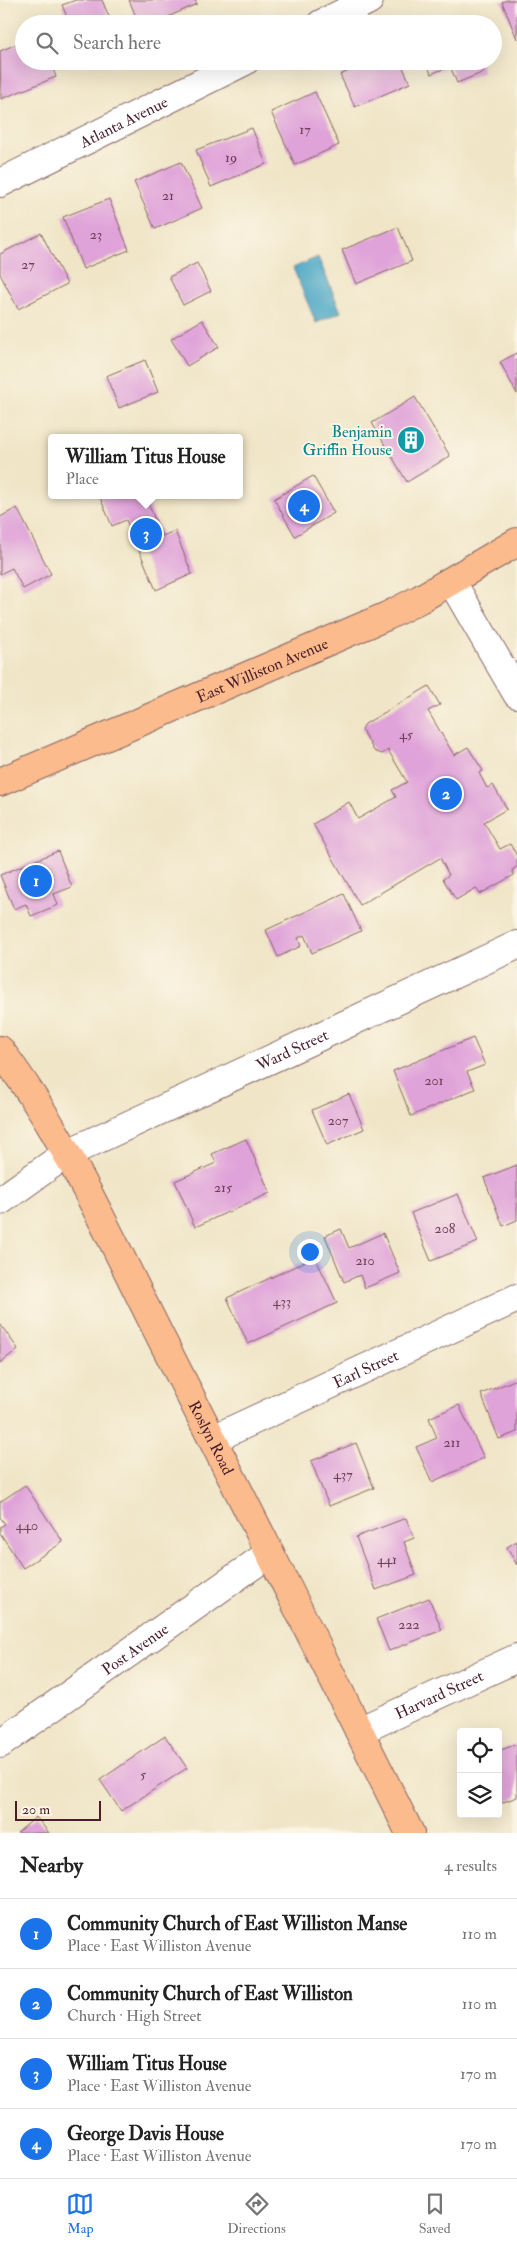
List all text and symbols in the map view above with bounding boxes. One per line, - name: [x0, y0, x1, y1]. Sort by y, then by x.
- search box: [15, 15, 502, 70]
- icon: search: [33, 29, 61, 57]
- text: Search here: [73, 31, 161, 55]
- street label: Atlanta Avenue: [76, 92, 172, 153]
- house number: 17: [299, 121, 311, 138]
- house number: 19: [225, 149, 237, 166]
- house number: 21: [162, 187, 174, 204]
- house number: 23: [90, 226, 102, 243]
- house number: 27: [21, 256, 35, 273]
- place label: Benjamin Griffin House: [303, 422, 392, 460]
- building icon: Benjamin Griffin House: [396, 425, 426, 455]
- popup: [48, 434, 243, 499]
- text: William Titus House: [66, 445, 225, 469]
- text: Place: [66, 469, 99, 489]
- pin: 4: [288, 487, 320, 525]
- pin: 3: [130, 515, 162, 553]
- street label: East Williston Avenue: [193, 633, 332, 708]
- house number: 45: [399, 726, 414, 743]
- pin: 2: [430, 775, 462, 813]
- pin: 1: [20, 862, 52, 900]
- street label: Ward Street: [252, 1025, 332, 1076]
- house number: 201: [424, 1072, 444, 1089]
- house number: 207: [328, 1112, 349, 1129]
- house number: 215: [214, 1179, 233, 1196]
- house number: 208: [435, 1220, 456, 1237]
- your location: [297, 1239, 323, 1265]
- house number: 210: [355, 1252, 375, 1269]
- house number: 433: [273, 1293, 291, 1310]
- street label: Earl Street: [330, 1345, 402, 1393]
- street label: Roslyn Road: [184, 1397, 238, 1478]
- house number: 211: [443, 1434, 461, 1451]
- house number: 437: [333, 1466, 353, 1483]
- house number: 440: [16, 1517, 38, 1534]
- house number: 441: [377, 1551, 397, 1568]
- house number: 222: [398, 1616, 420, 1633]
- street label: Post Avenue: [98, 1619, 173, 1680]
- street label: Harvard Street: [392, 1666, 487, 1724]
- map controls: [457, 1728, 502, 1818]
- button: locate: [457, 1728, 502, 1773]
- house number: 5: [140, 1766, 147, 1783]
- button: layers: [457, 1773, 502, 1818]
- scale bar: [15, 1798, 101, 1821]
- text: 20 m: [22, 1801, 50, 1818]
- text: Nearby: [20, 1852, 83, 1879]
- text: 4 results: [444, 1856, 497, 1876]
- text: Community Church of East Williston Manse: [67, 1912, 407, 1936]
- text: 1: [33, 1924, 39, 1944]
- text: 110 m: [462, 1924, 497, 1944]
- text: Place · East Williston Avenue: [67, 1936, 251, 1956]
- text: Community Church of East Williston: [67, 1982, 353, 2006]
- text: 2: [32, 1994, 40, 2014]
- text: 110 m: [462, 1994, 497, 2014]
- text: Church · High Street: [67, 2006, 201, 2026]
- text: William Titus House: [67, 2052, 227, 2076]
- text: 3: [33, 2064, 39, 2084]
- text: 170 m: [460, 2064, 497, 2084]
- text: Place · East Williston Avenue: [67, 2076, 251, 2096]
- text: George Davis House: [67, 2122, 224, 2146]
- text: 4: [32, 2134, 40, 2154]
- text: 170 m: [460, 2134, 497, 2154]
- text: Place · East Williston Avenue: [67, 2146, 251, 2166]
- tab: Map: [66, 2190, 94, 2237]
- tab: Directions: [227, 2190, 286, 2237]
- tab: Saved: [419, 2190, 451, 2237]

